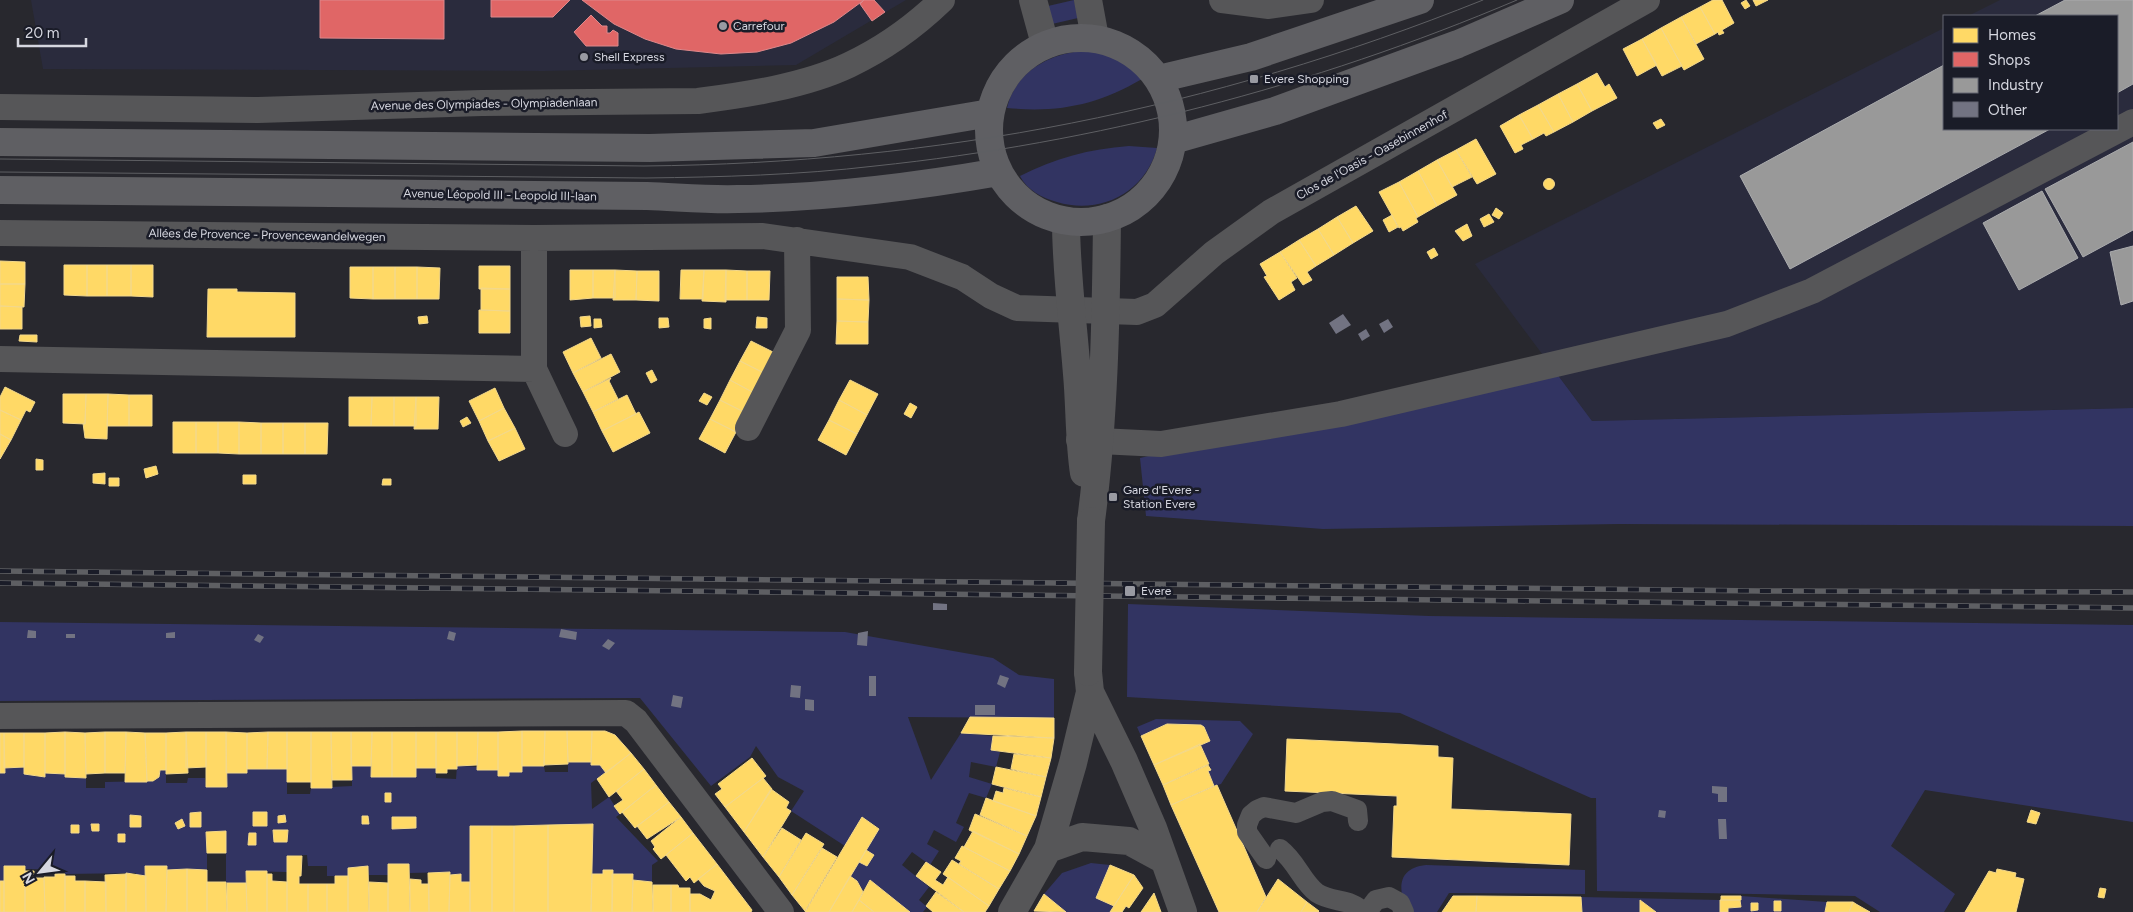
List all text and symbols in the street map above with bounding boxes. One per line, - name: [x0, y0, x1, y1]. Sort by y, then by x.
- scale bar: [18, 15, 85, 47]
- legend: [1943, 15, 2118, 130]
- place label: Carrefour: [733, 19, 785, 33]
- marker: Carrefour: [717, 20, 729, 32]
- text: 20 m: [25, 24, 59, 42]
- text: Homes: [1988, 26, 2036, 44]
- place label: Shell Express: [594, 50, 665, 64]
- marker: Shell Express: [578, 51, 590, 63]
- text: Shops: [1988, 51, 2030, 69]
- place label: Evere Shopping: [1264, 72, 1349, 86]
- marker: Evere Shopping: [1248, 73, 1260, 85]
- text: Industry: [1988, 76, 2043, 94]
- street label: Avenue des Olympiades - Olympiadenlaan: [371, 95, 598, 113]
- text: Other: [1988, 101, 2027, 119]
- street label: Clos de l'Oasis - Oasebinnenhof: [1294, 107, 1451, 203]
- street label: Avenue Léopold III - Leopold III-laan: [403, 186, 597, 204]
- street label: Allées de Provence - Provencewandelwegen: [148, 226, 386, 244]
- place label: Gare d'Evere - Station Evere: [1123, 483, 1200, 511]
- marker: Gare d'Evere - Station Evere: [1107, 491, 1119, 503]
- marker: Evere: [1123, 584, 1137, 598]
- place label: Evere: [1141, 584, 1172, 598]
- north arrow: [15, 847, 65, 897]
- text: N: [19, 869, 39, 887]

